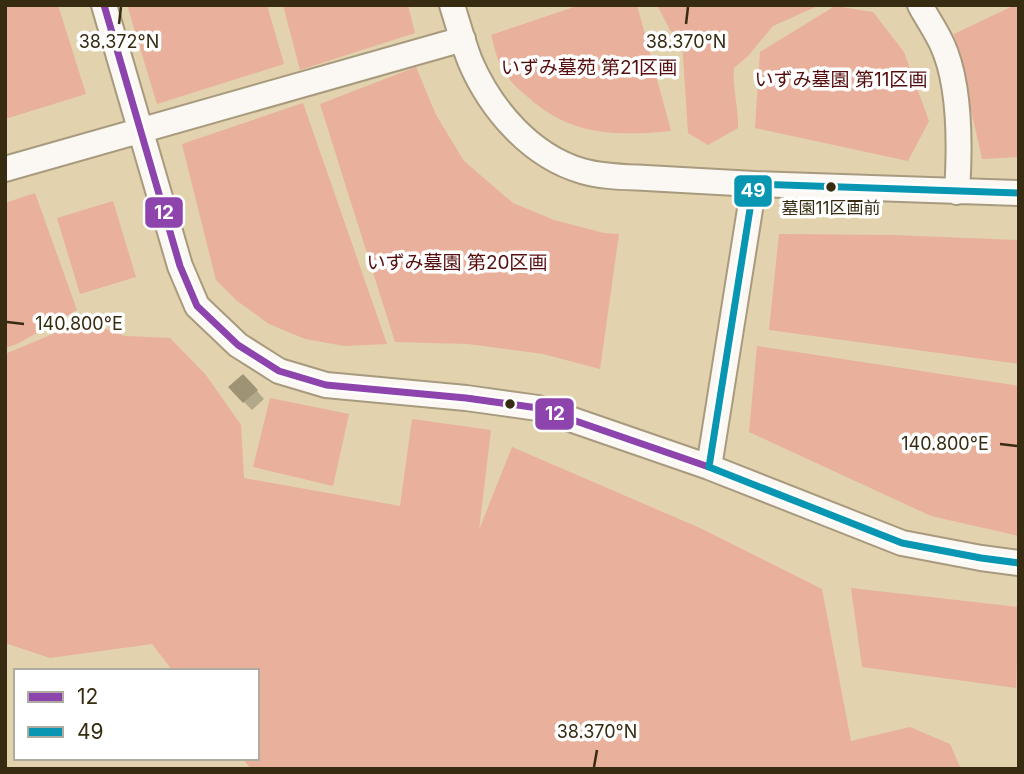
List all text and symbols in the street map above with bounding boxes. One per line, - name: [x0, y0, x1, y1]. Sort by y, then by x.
- text: 38.372°N: [79, 31, 159, 52]
- text: 38.370°N: [646, 31, 726, 52]
- park label: いずみ墓苑 第21区画: [501, 56, 677, 79]
- park label: いずみ墓園 第11区画: [755, 68, 927, 91]
- line badge: 49: [733, 174, 773, 208]
- text: 49: [740, 179, 766, 202]
- marker: 墓園11区画前: [824, 180, 838, 194]
- line badge: 12: [144, 196, 184, 229]
- place label: 墓園11区画前: [782, 198, 880, 218]
- text: 12: [154, 201, 174, 224]
- park label: いずみ墓園 第20区画: [367, 251, 547, 274]
- text: 140.800°E: [35, 313, 123, 334]
- unlabelled marker: [503, 397, 517, 411]
- line badge: 12: [534, 397, 575, 431]
- text: 12: [545, 402, 565, 425]
- text: 140.800°E: [901, 433, 989, 454]
- legend: [14, 669, 259, 760]
- text: 12: [77, 684, 98, 709]
- text: 49: [77, 719, 104, 744]
- text: 38.370°N: [557, 721, 637, 742]

